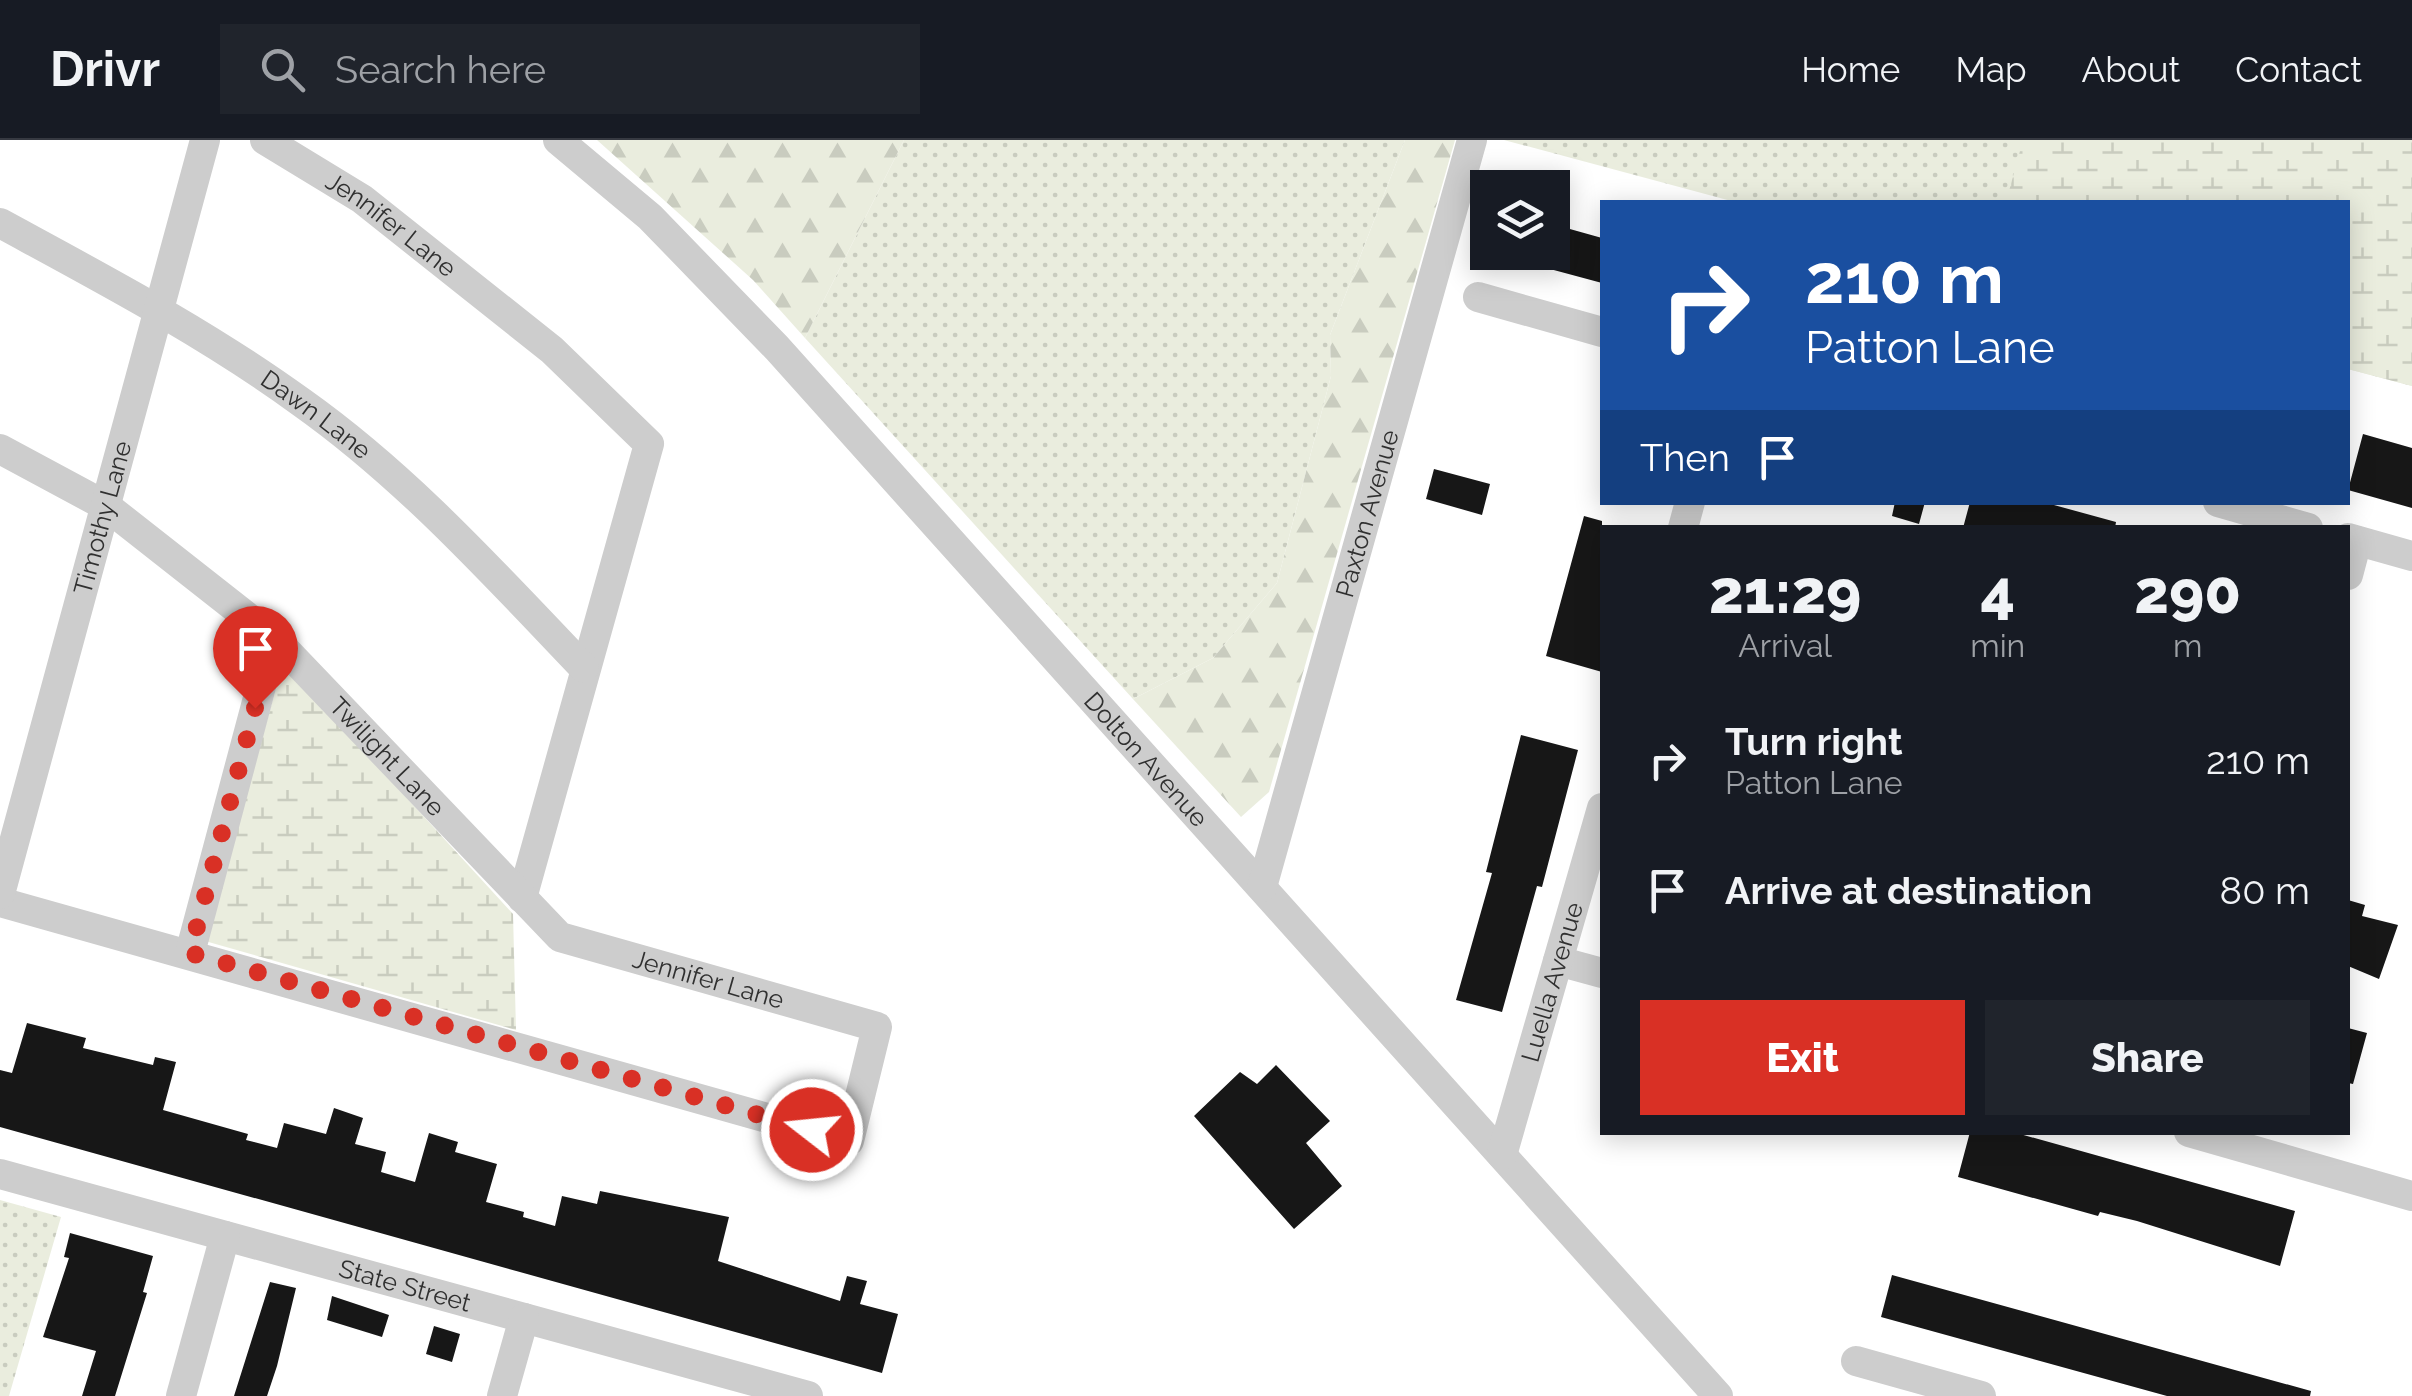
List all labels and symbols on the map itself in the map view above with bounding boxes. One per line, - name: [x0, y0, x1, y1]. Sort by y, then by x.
- street label: Jennifer Lane: [321, 166, 462, 283]
- street label: Dawn Lane: [255, 364, 377, 465]
- street label: Paxton Avenue: [1329, 426, 1405, 601]
- street label: Timothy Lane: [67, 438, 137, 598]
- pin: [213, 606, 298, 709]
- street label: Dolton Avenue: [1078, 686, 1214, 833]
- street label: Twilight Lane: [323, 691, 451, 822]
- street label: Luella Avenue: [1515, 899, 1589, 1065]
- street label: Jennifer Lane: [629, 943, 787, 1015]
- position arrow: [760, 1078, 864, 1182]
- street label: State Street: [336, 1253, 475, 1318]

